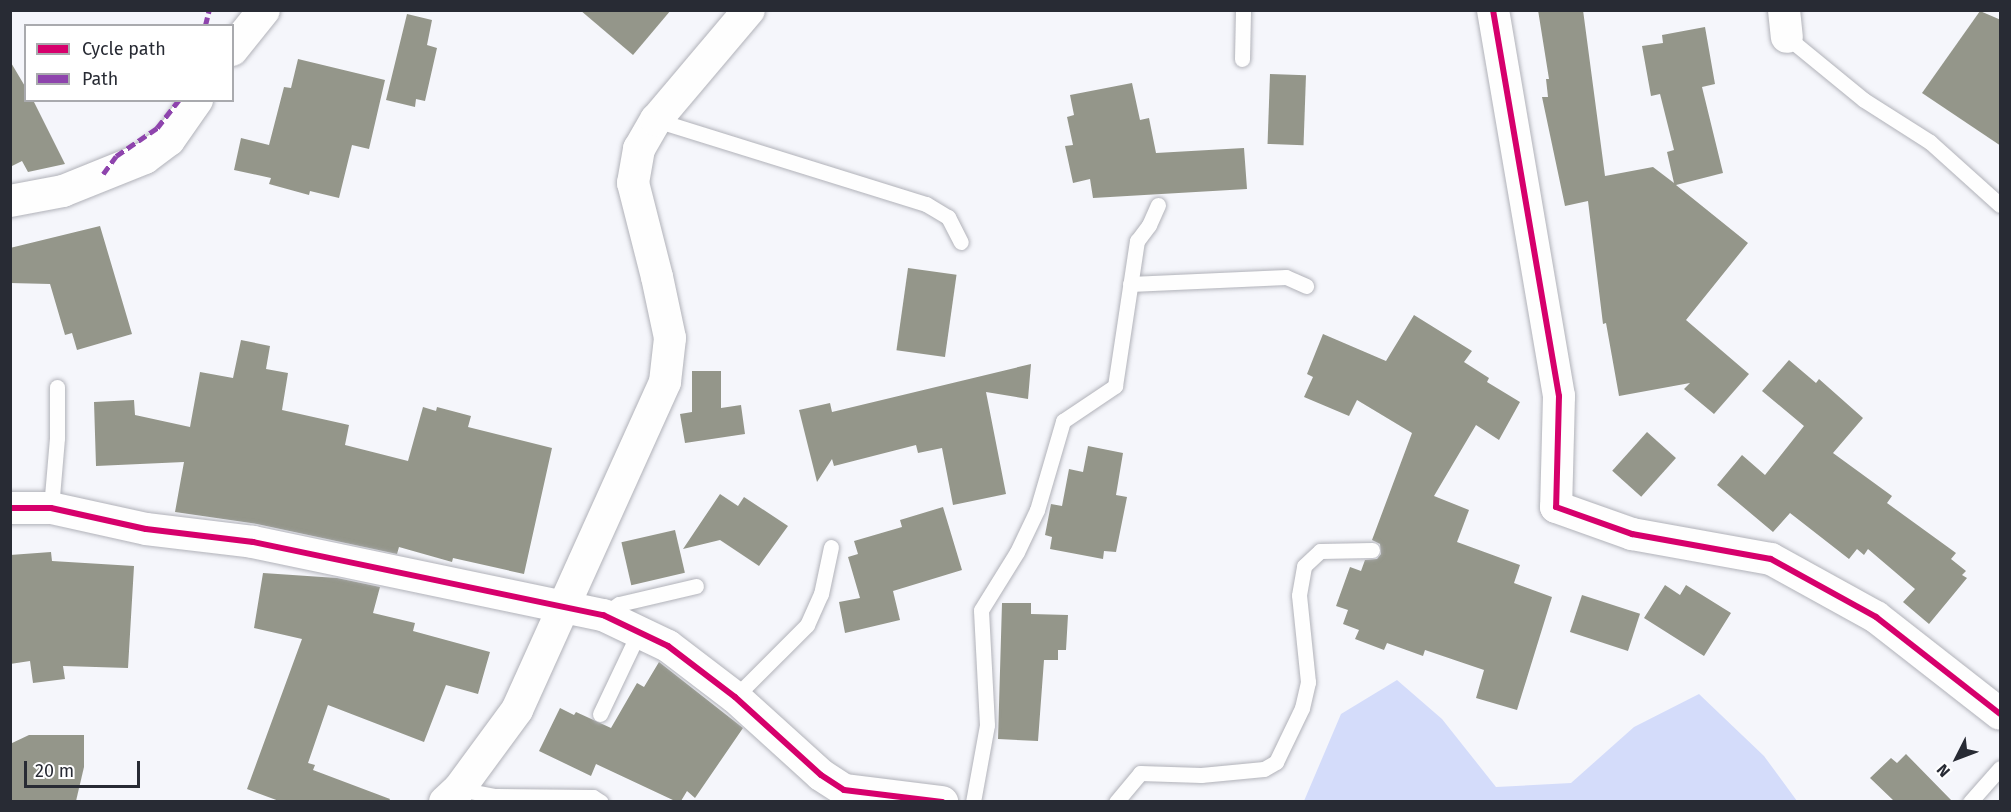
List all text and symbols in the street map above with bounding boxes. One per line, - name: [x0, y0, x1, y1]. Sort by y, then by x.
- legend: [24, 24, 234, 102]
- text: Cycle path: [82, 38, 166, 60]
- text: Path: [82, 68, 118, 90]
- north arrow: [1927, 728, 1987, 788]
- scale bar: [27, 749, 142, 787]
- text: 20 m: [35, 760, 74, 782]
- text: N: [1933, 760, 1954, 781]

